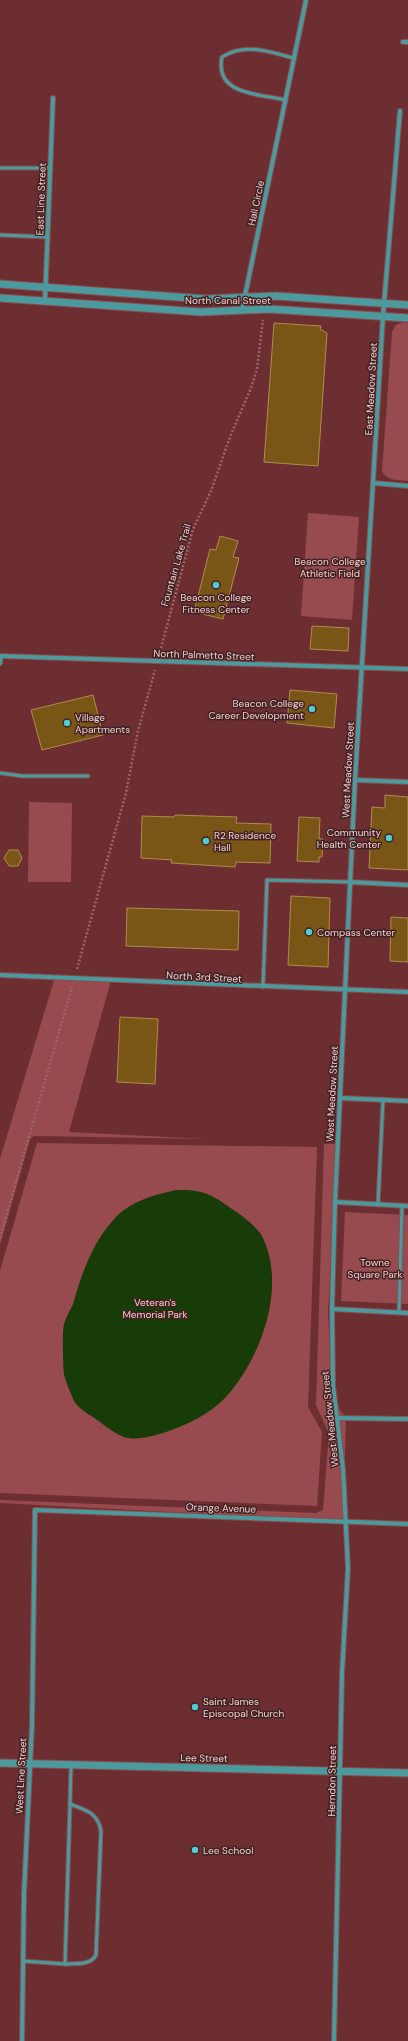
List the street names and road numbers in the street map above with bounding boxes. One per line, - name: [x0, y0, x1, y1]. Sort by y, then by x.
- street label: East Line Street: [33, 162, 49, 235]
- street label: Hall Circle: [245, 179, 267, 227]
- street label: North Canal Street: [185, 294, 271, 307]
- street label: East Meadow Street: [362, 342, 380, 436]
- street label: Fountain Lake Trail: [158, 522, 194, 608]
- street label: North Palmetto Street: [153, 647, 255, 663]
- street label: West Meadow Street: [339, 721, 357, 818]
- street label: North 3rd Street: [166, 969, 242, 985]
- street label: West Meadow Street: [323, 1045, 341, 1142]
- street label: West Meadow Street: [318, 1370, 342, 1468]
- street label: Orange Avenue: [186, 1500, 257, 1516]
- street label: West Line Street: [13, 1737, 29, 1814]
- street label: Herndon Street: [325, 1745, 339, 1817]
- street label: Lee Street: [180, 1751, 228, 1765]

